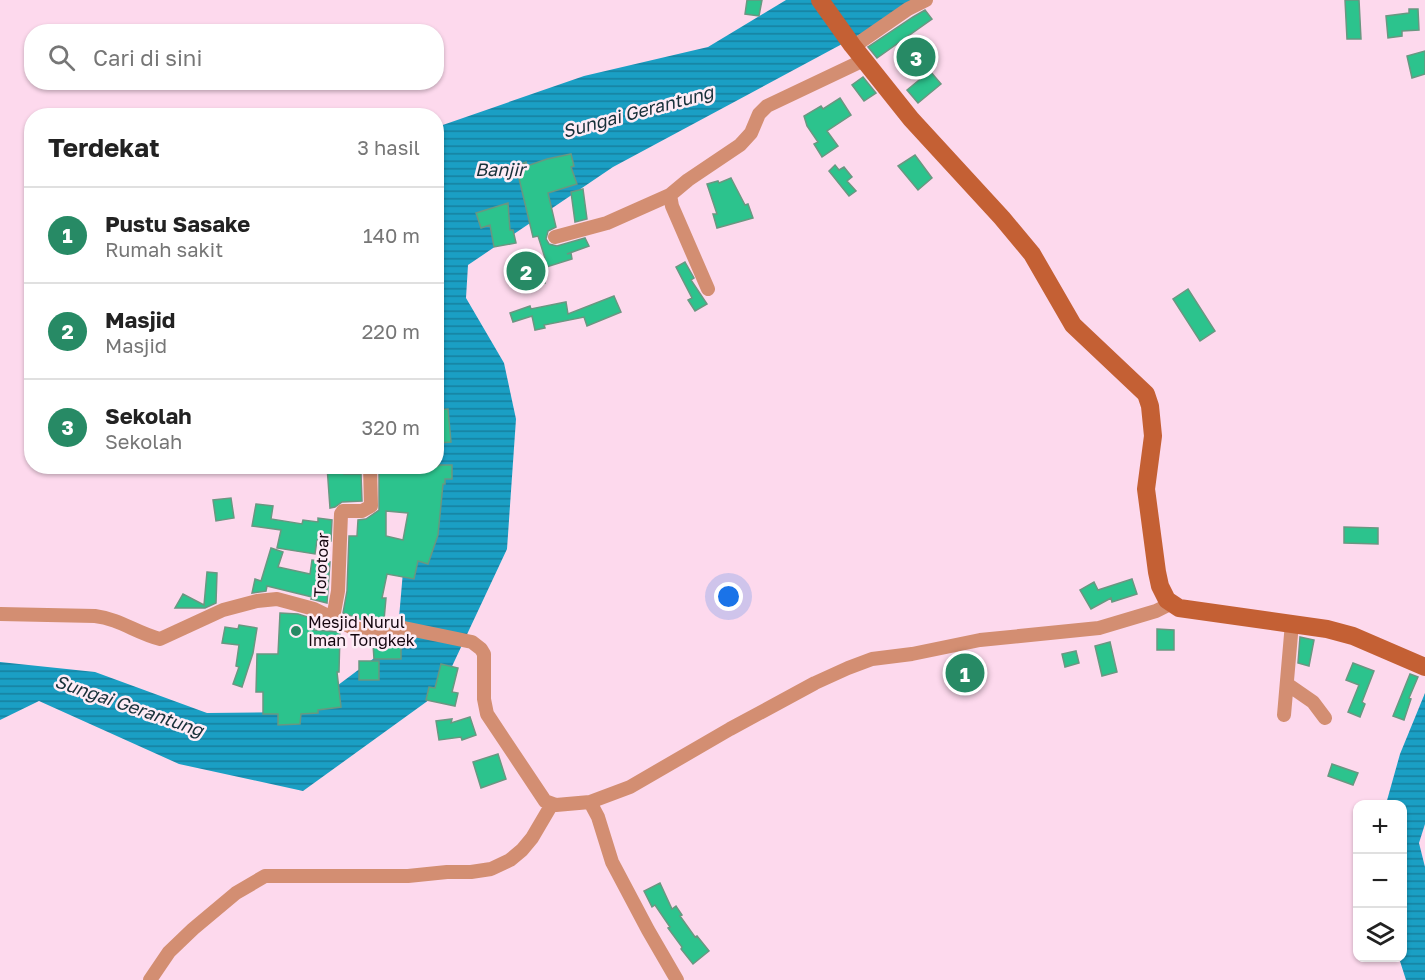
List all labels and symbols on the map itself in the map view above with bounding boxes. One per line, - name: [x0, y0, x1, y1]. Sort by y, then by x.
- pin: 3: [896, 34, 936, 80]
- water label: Sungai Gerantung: [560, 80, 717, 142]
- water label: Banjir: [475, 158, 528, 180]
- pin: 2: [506, 248, 546, 294]
- street label: Torotoar: [309, 532, 333, 598]
- your location: [714, 582, 743, 611]
- place label: Mesjid Nurul Iman Tongkek: [308, 612, 415, 650]
- marker: Mesjid Nurul Iman Tongkek: [289, 624, 303, 638]
- pin: 1: [946, 650, 984, 696]
- water label: Sungai Gerantung: [52, 669, 208, 741]

